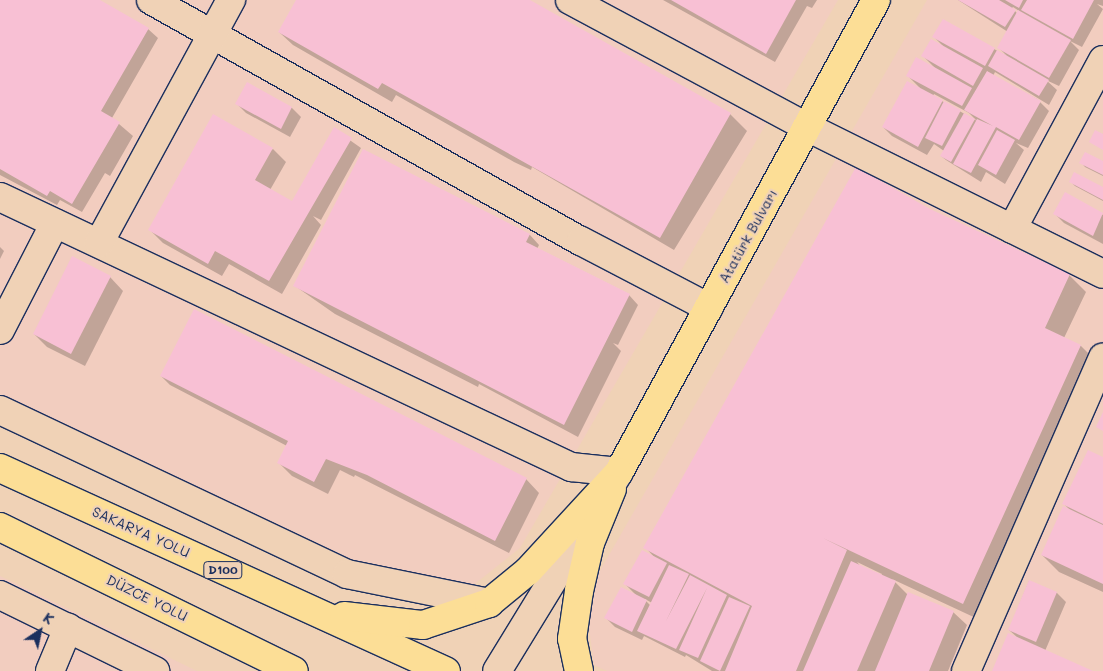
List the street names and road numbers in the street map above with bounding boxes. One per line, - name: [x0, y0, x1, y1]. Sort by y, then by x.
- street label: Atatürk Bulvarı: [715, 186, 781, 286]
- street label: SAKARYA YOLU: [90, 503, 192, 561]
- road number: D100: [203, 560, 243, 580]
- street label: DÜZCE YOLU: [104, 571, 190, 625]

